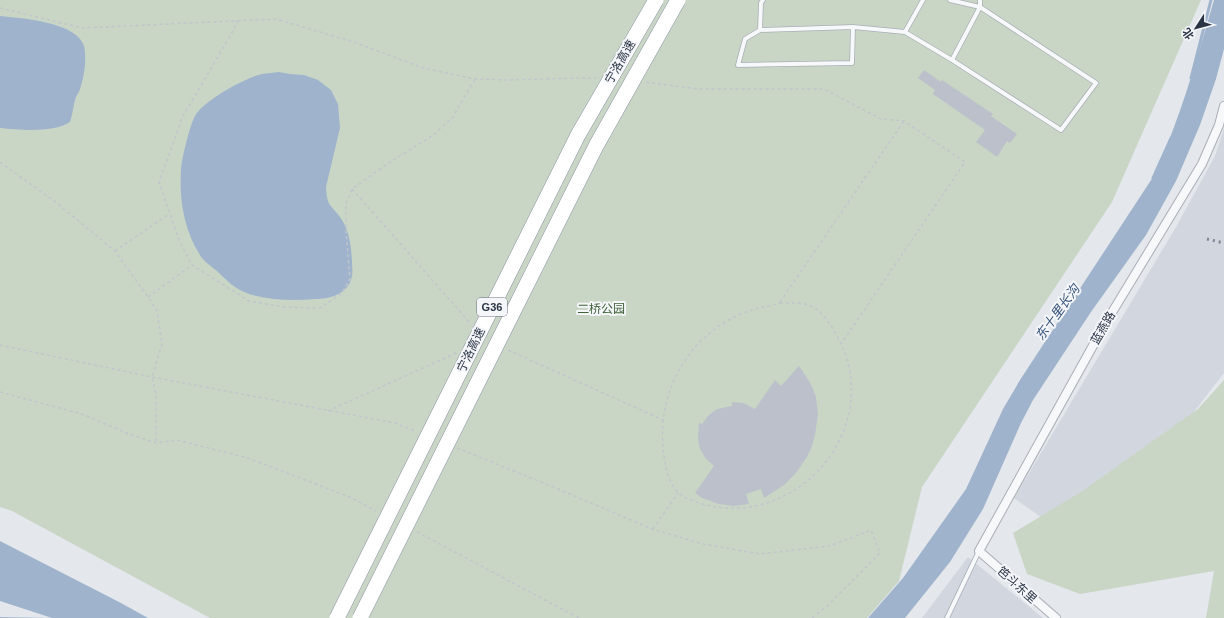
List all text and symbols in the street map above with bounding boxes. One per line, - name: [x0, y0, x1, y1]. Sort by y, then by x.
- north arrow: [1176, 8, 1216, 48]
- text: 北: [1180, 26, 1196, 42]
- street label: 宁洛高速: [602, 38, 638, 86]
- water label: 东十里长沟: [1032, 280, 1084, 343]
- road number: G36: [477, 298, 507, 316]
- park label: 二桥公园: [577, 302, 625, 316]
- street label: 蓝燕路: [1088, 309, 1118, 347]
- street label: 宁洛高速: [454, 325, 488, 375]
- street label: 笆斗东里: [994, 564, 1040, 606]

